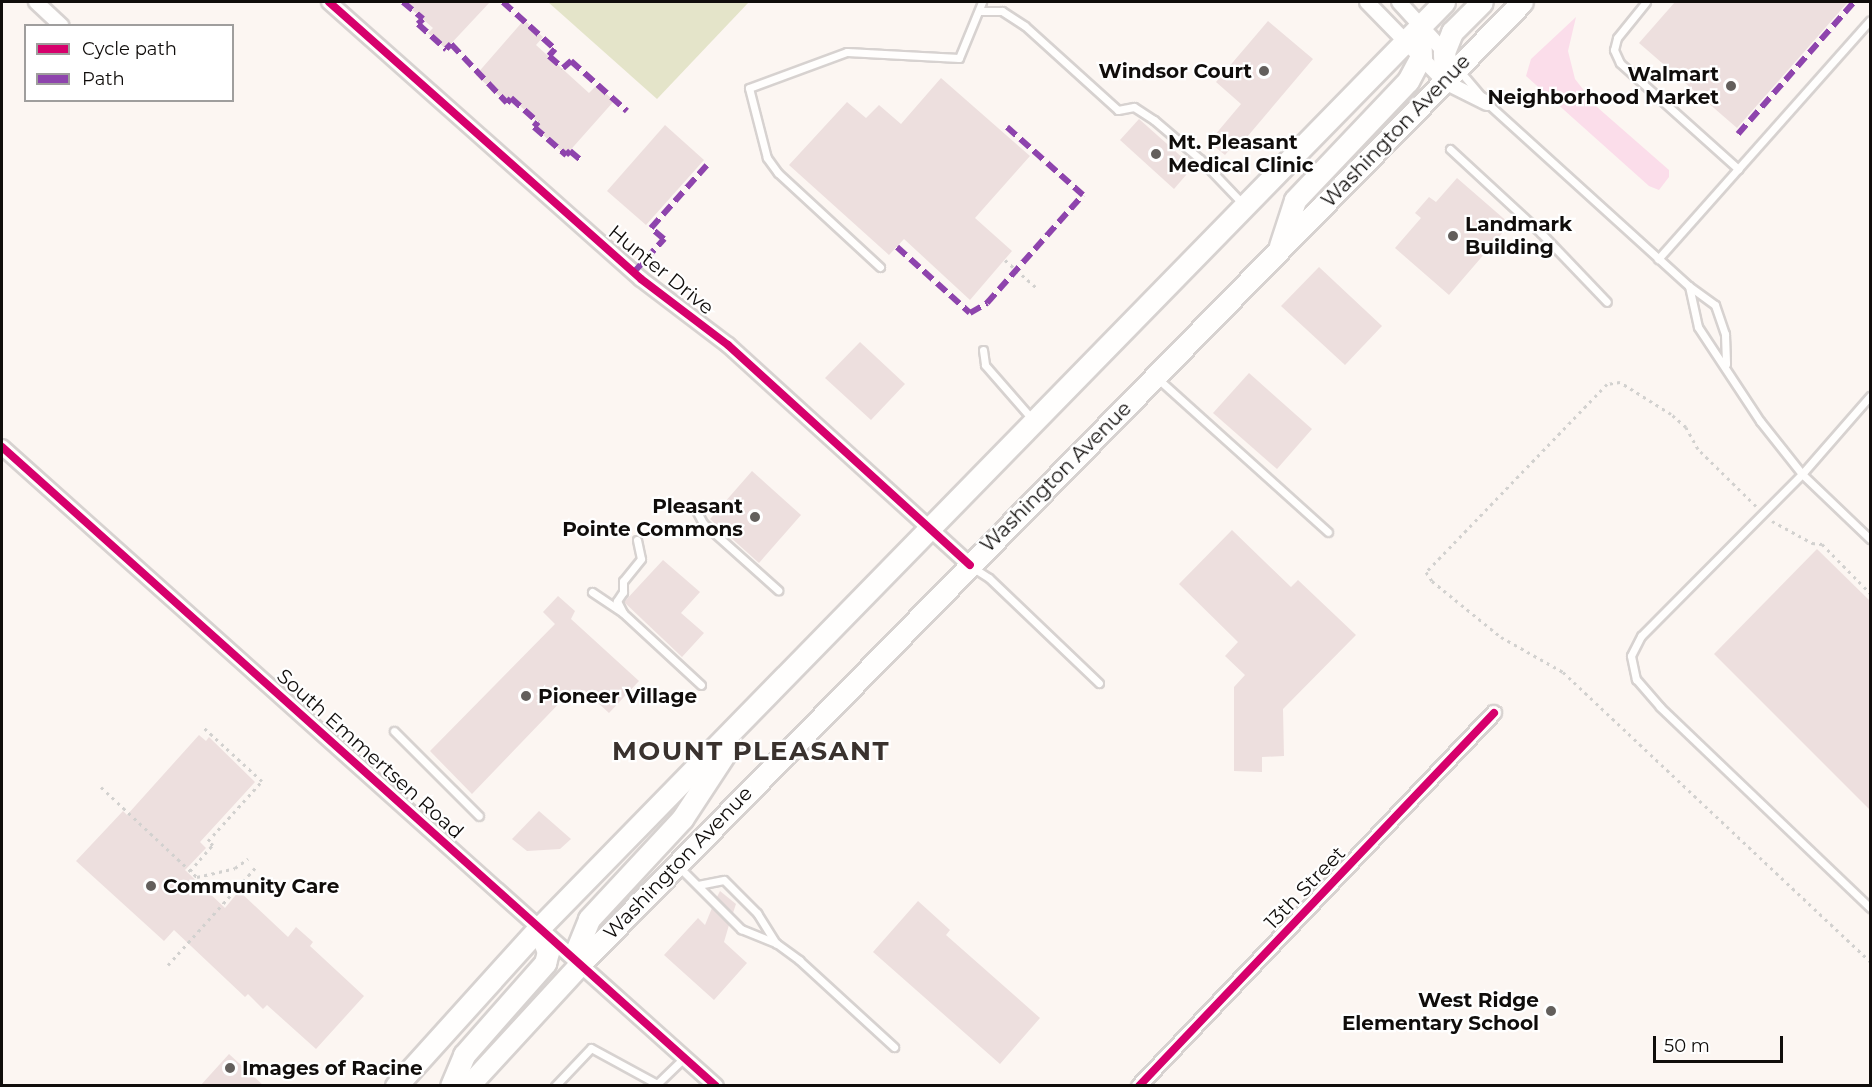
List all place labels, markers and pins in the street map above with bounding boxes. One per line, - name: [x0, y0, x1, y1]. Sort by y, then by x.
- place label: Windsor Court: [1099, 59, 1252, 83]
- place label: Walmart Neighborhood Market: [1487, 62, 1719, 109]
- marker: Windsor Court: [1257, 64, 1271, 78]
- marker: Walmart Neighborhood Market: [1724, 79, 1738, 93]
- place label: Mt. Pleasant Medical Clinic: [1168, 130, 1314, 177]
- marker: Mt. Pleasant Medical Clinic: [1149, 147, 1163, 161]
- place label: Landmark Building: [1465, 213, 1572, 260]
- marker: Landmark Building: [1446, 229, 1460, 243]
- place label: Pleasant Pointe Commons: [562, 494, 743, 541]
- marker: Pleasant Pointe Commons: [748, 510, 762, 524]
- place label: Pioneer Village: [538, 684, 697, 708]
- marker: Pioneer Village: [519, 689, 533, 703]
- place label: Community Care: [163, 874, 339, 898]
- marker: Community Care: [144, 879, 158, 893]
- place label: West Ridge Elementary School: [1342, 988, 1539, 1035]
- marker: West Ridge Elementary School: [1544, 1004, 1558, 1018]
- place label: Images of Racine: [242, 1056, 423, 1080]
- marker: Images of Racine: [223, 1061, 237, 1075]

